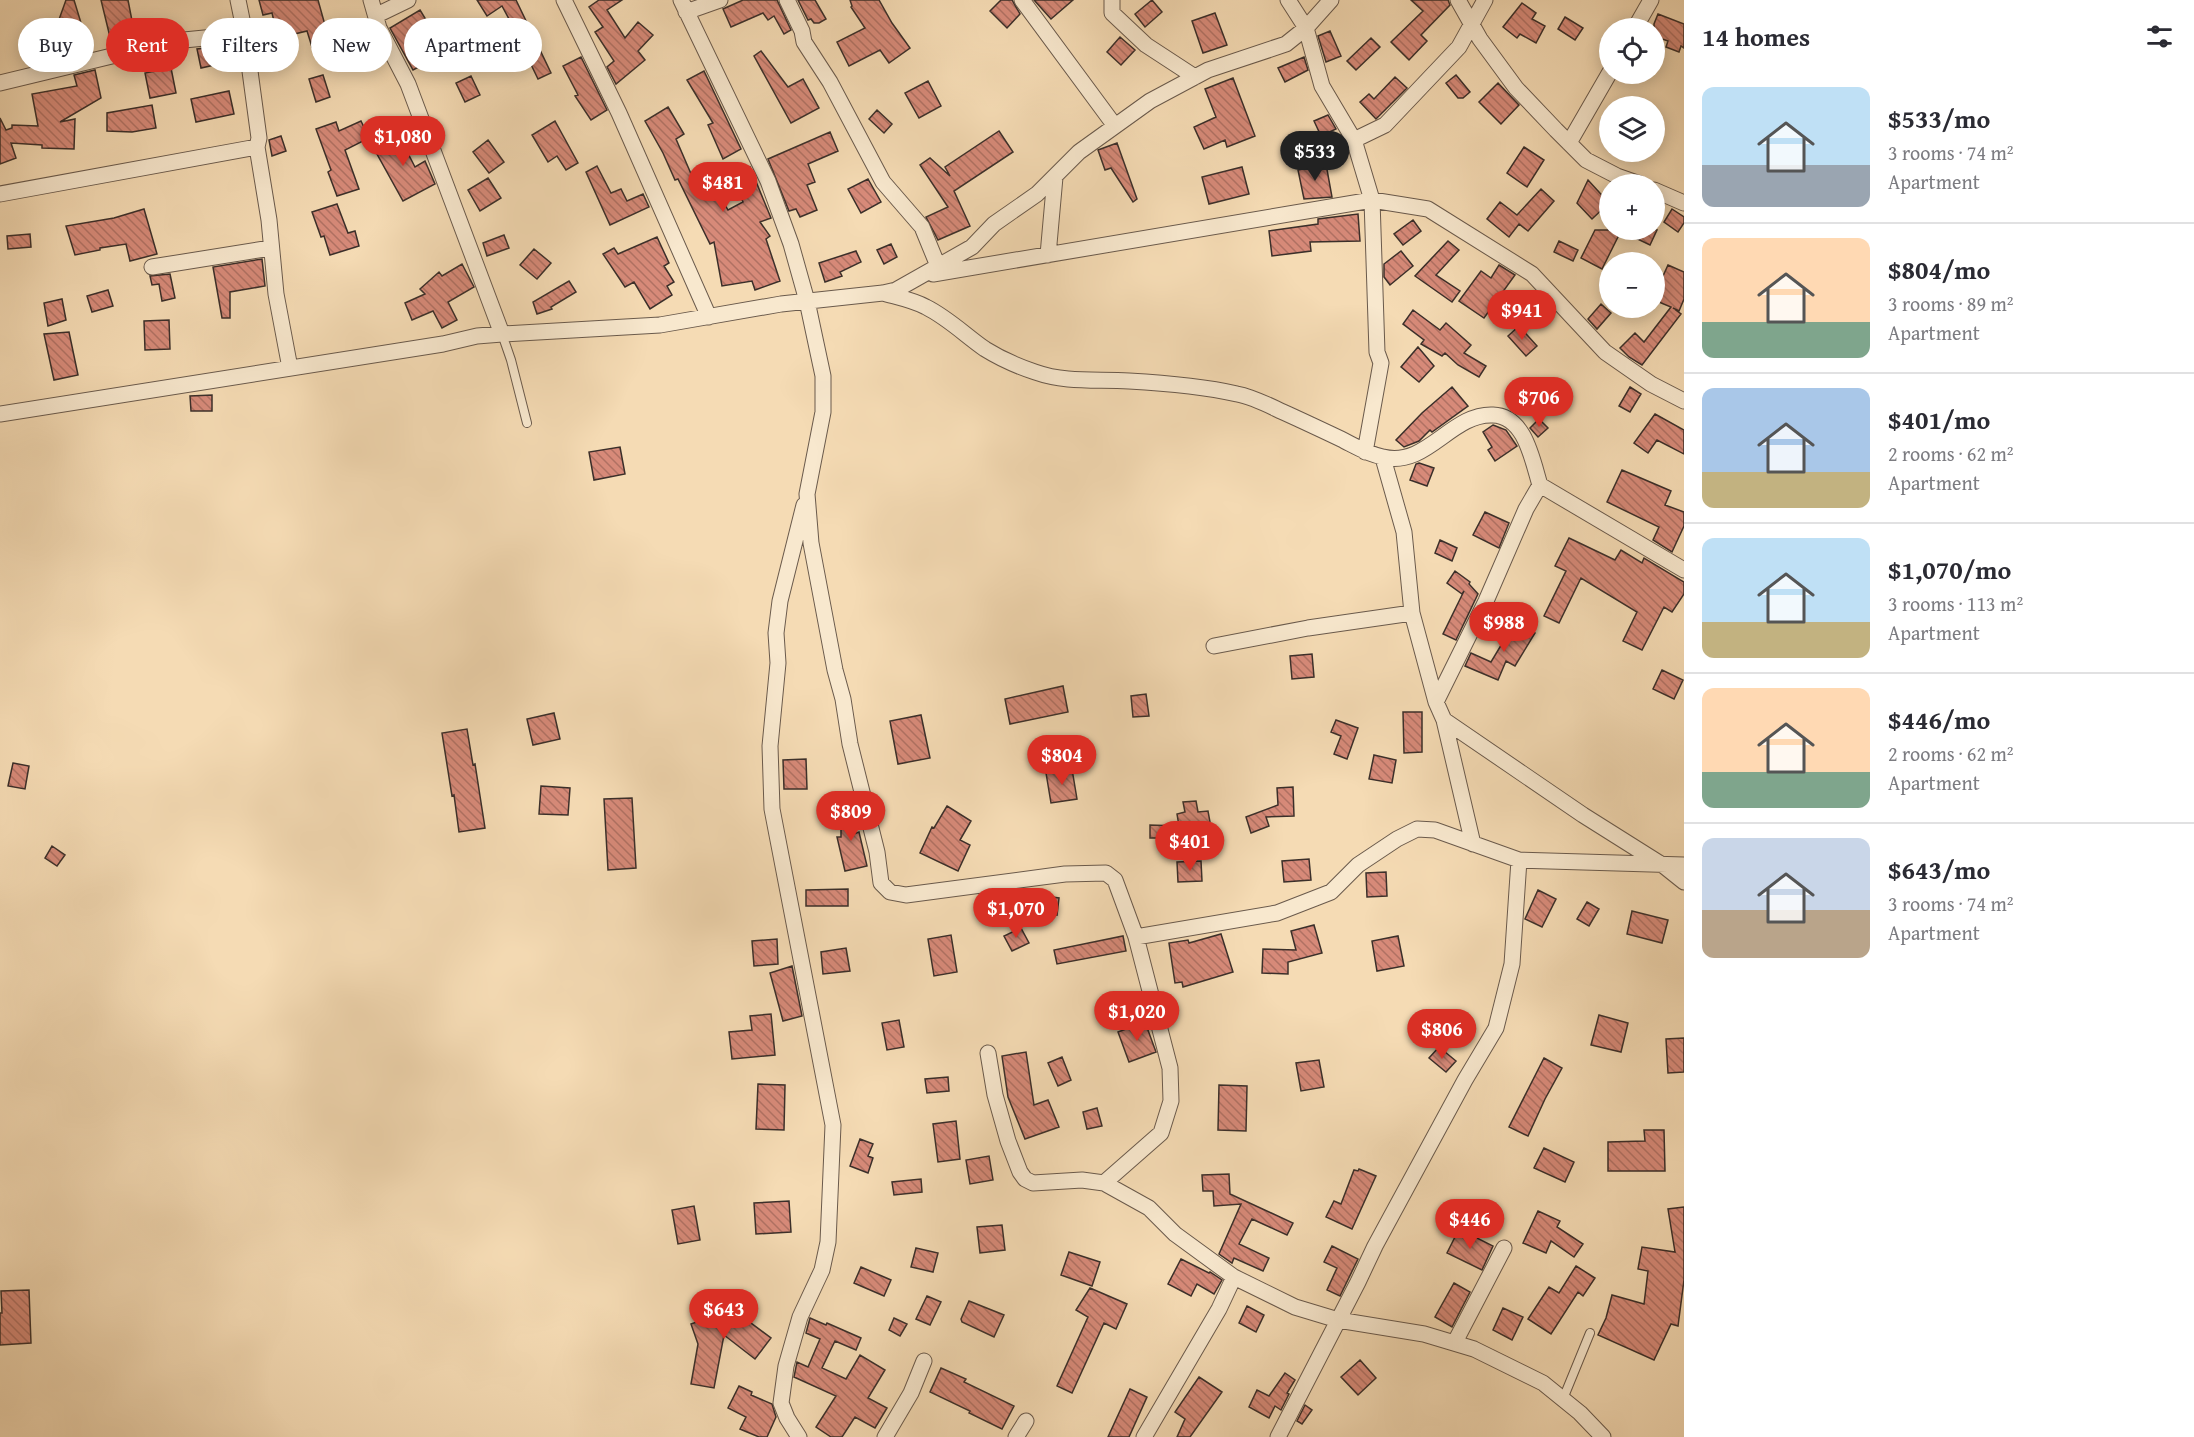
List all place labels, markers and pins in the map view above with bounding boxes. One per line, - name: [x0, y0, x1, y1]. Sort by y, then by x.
- pin: $1,080: [354, 116, 452, 167]
- pin: $533: [1279, 131, 1351, 182]
- pin: $481: [687, 162, 759, 213]
- pin: $941: [1486, 290, 1558, 341]
- pin: $706: [1503, 377, 1575, 428]
- pin: $988: [1468, 602, 1540, 653]
- pin: $804: [1026, 735, 1098, 786]
- pin: $809: [815, 791, 887, 842]
- pin: $401: [1154, 821, 1226, 872]
- pin: $1,070: [967, 888, 1065, 939]
- pin: $1,020: [1088, 991, 1186, 1042]
- pin: $806: [1406, 1009, 1478, 1060]
- pin: $446: [1434, 1199, 1506, 1250]
- pin: $643: [688, 1289, 760, 1340]

